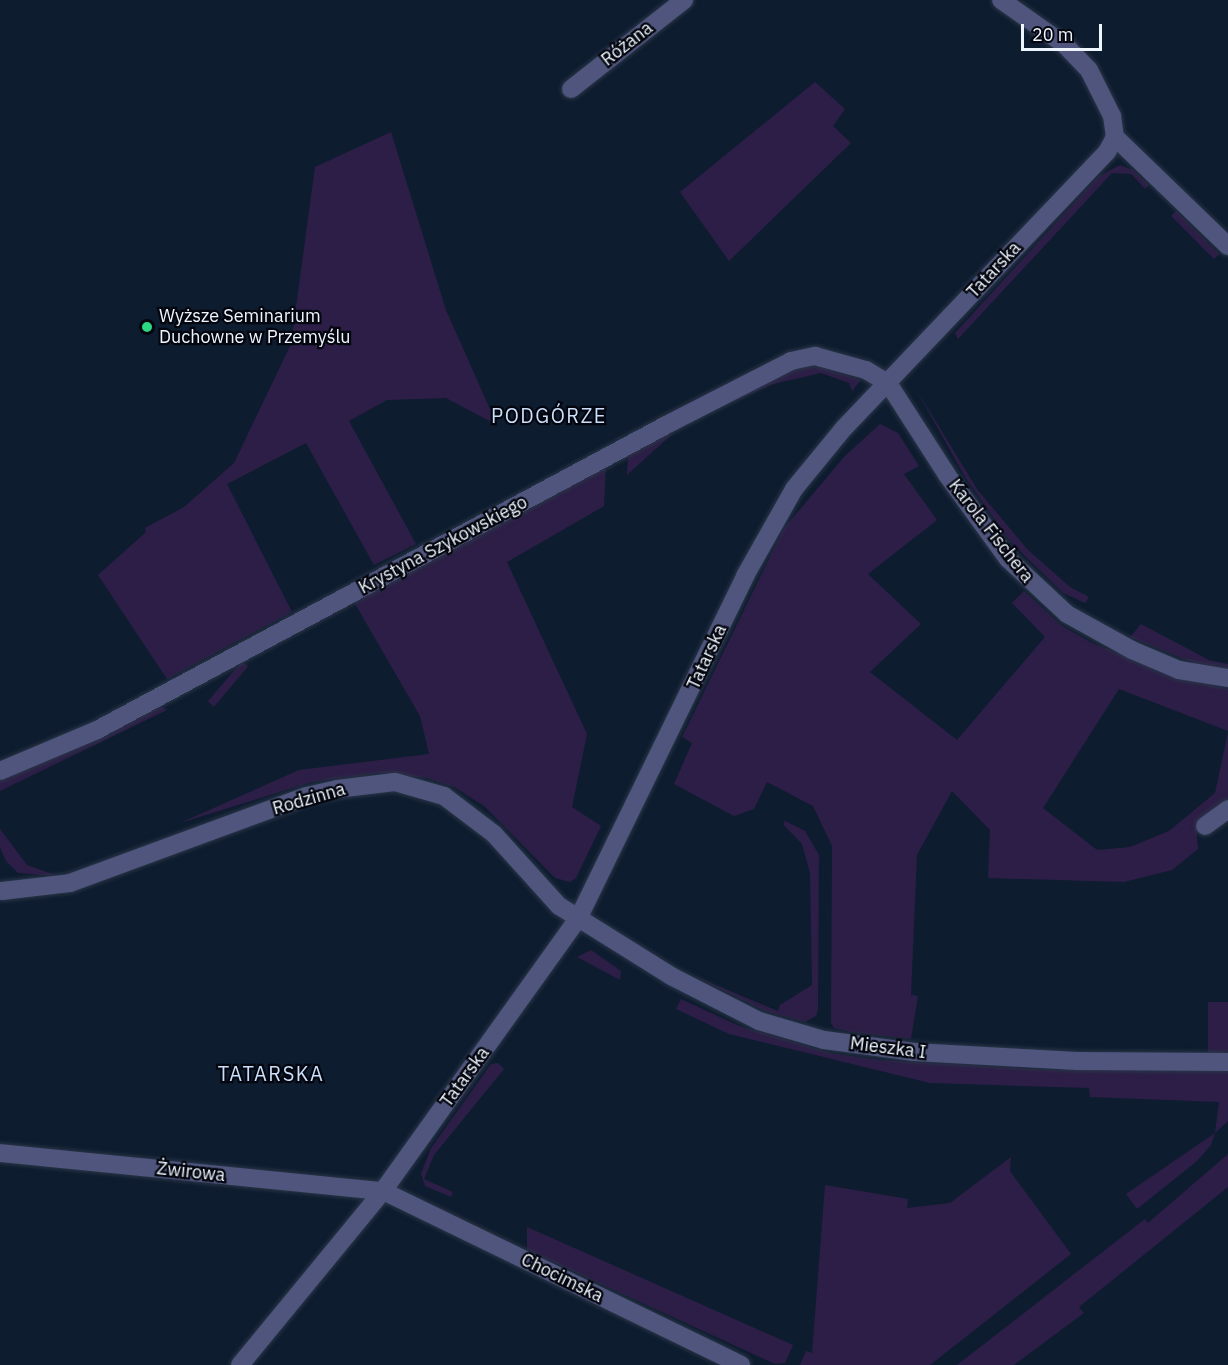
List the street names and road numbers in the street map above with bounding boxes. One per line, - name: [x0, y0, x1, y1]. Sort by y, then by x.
- street label: Różana: [597, 17, 657, 71]
- street label: Tatarska: [963, 237, 1025, 303]
- street label: Karola Fischera: [944, 475, 1038, 587]
- street label: Krystyna Szykowskiego: [355, 491, 531, 599]
- street label: Tatarska: [683, 621, 731, 693]
- street label: Rodzinna: [270, 778, 348, 820]
- street label: Mieszka I: [849, 1033, 927, 1063]
- street label: Tatarska: [436, 1043, 494, 1111]
- street label: Żwirowa: [156, 1158, 226, 1186]
- street label: Chocimska: [517, 1249, 607, 1307]

